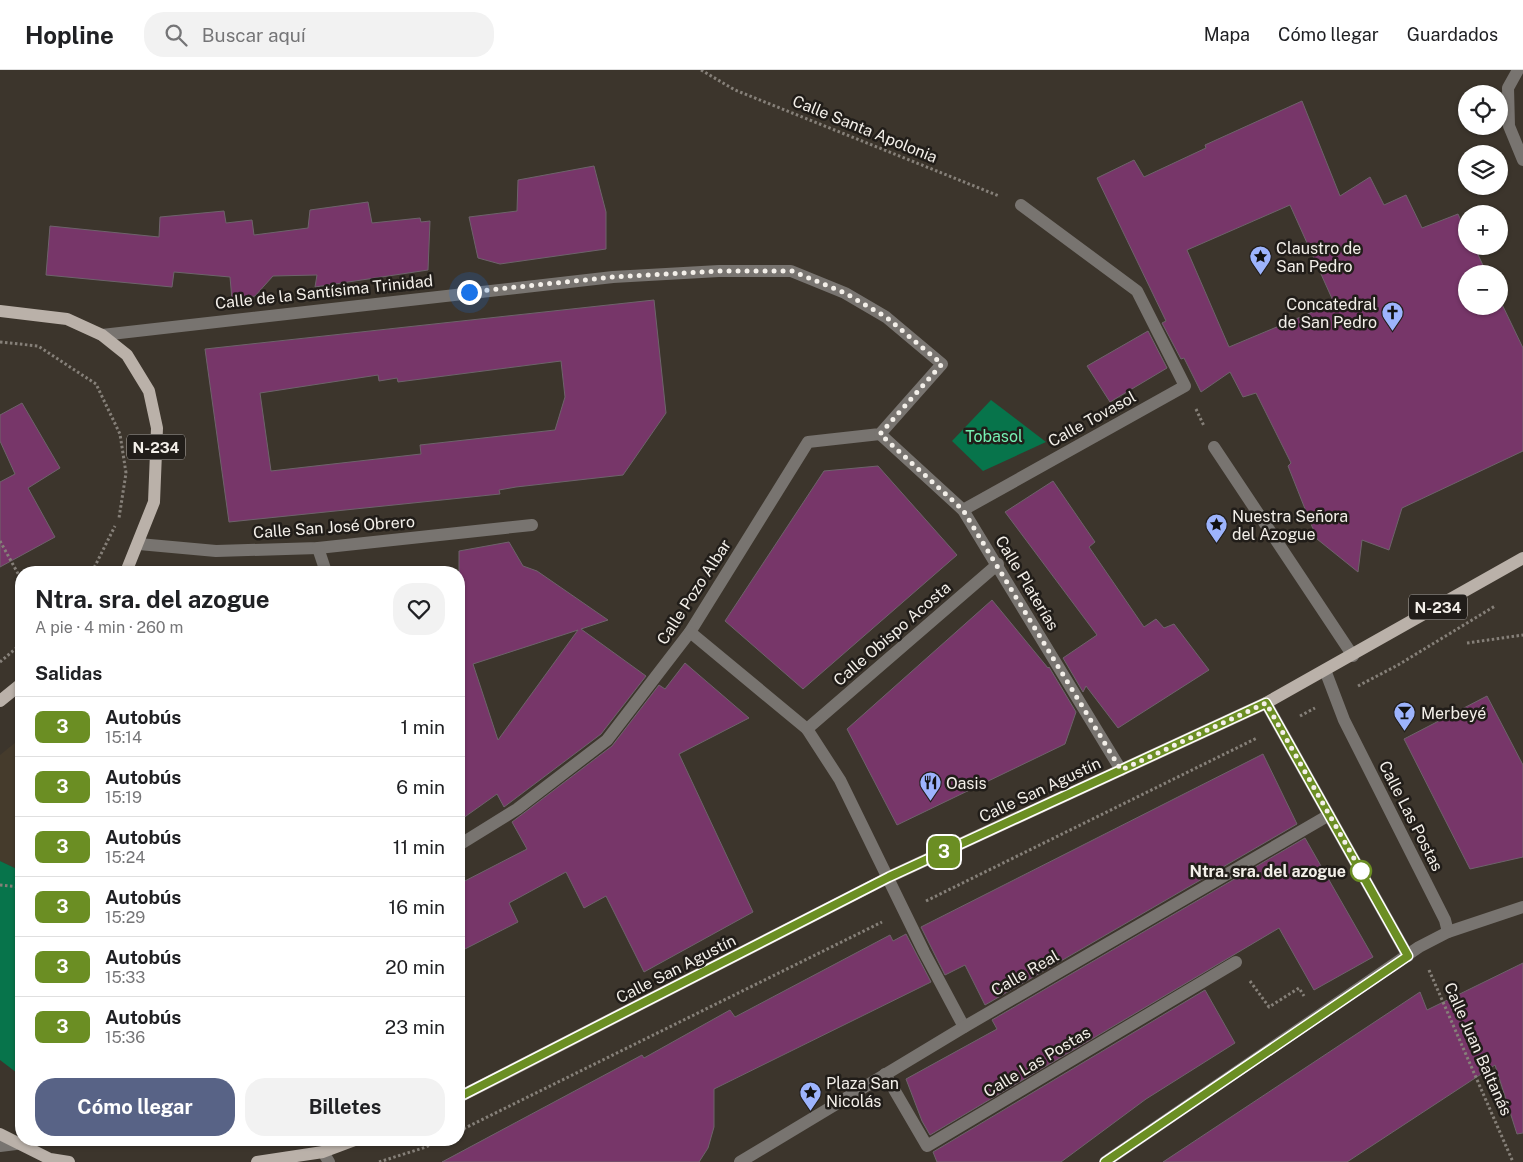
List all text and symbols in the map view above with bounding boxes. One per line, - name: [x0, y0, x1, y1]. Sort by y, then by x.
- search box: [144, 12, 494, 57]
- text: Hopline: [25, 21, 114, 49]
- icon: search: [162, 21, 190, 49]
- text: Buscar aquí: [202, 24, 306, 46]
- text: Mapa: [1204, 24, 1250, 45]
- text: Cómo llegar: [1278, 24, 1379, 45]
- text: Guardados: [1407, 24, 1498, 45]
- map controls: [1458, 85, 1508, 315]
- button: locate: [1458, 85, 1508, 135]
- street label: Calle Santa Apolonia: [790, 91, 940, 167]
- button: layers: [1458, 145, 1508, 195]
- button: +: [1458, 205, 1508, 255]
- place label: Claustro de San Pedro: [1276, 239, 1361, 276]
- place icon: Claustro de San Pedro: [1248, 245, 1272, 276]
- button: −: [1458, 265, 1508, 315]
- street label: Calle de la Santísima Trinidad: [214, 271, 434, 313]
- your location: [457, 280, 482, 305]
- place label: Concatedral de San Pedro: [1278, 295, 1377, 332]
- church icon: Concatedral de San Pedro: [1381, 301, 1405, 332]
- street label: Calle Tovasol: [1045, 387, 1139, 451]
- park label: Tobasol: [965, 427, 1023, 446]
- road number: N-234: [127, 434, 185, 460]
- place label: Nuestra Señora del Azogue: [1232, 507, 1348, 544]
- street label: Calle San José Obrero: [253, 512, 415, 542]
- place icon: Nuestra Señora del Azogue: [1204, 513, 1228, 544]
- street label: Calle Platerías: [991, 532, 1063, 634]
- street label: Calle Pozo Albar: [653, 536, 735, 648]
- street label: Calle Obispo Acosta: [830, 578, 954, 690]
- button: heart: [393, 583, 445, 635]
- text: Ntra. sra. del azogue: [35, 585, 270, 613]
- road number: N-234: [1409, 594, 1467, 620]
- text: A pie · 4 min · 260 m: [35, 618, 183, 637]
- text: Salidas: [35, 662, 102, 684]
- bar icon: Merbeyé: [1393, 701, 1417, 732]
- place label: Merbeyé: [1421, 704, 1486, 723]
- text: Autobús: [105, 706, 181, 728]
- text: 3: [57, 716, 68, 737]
- text: 1 min: [400, 716, 445, 738]
- text: 15:14: [105, 728, 142, 747]
- street label: Calle San Agustín: [976, 754, 1104, 826]
- street label: Calle Las Postas: [1375, 758, 1447, 874]
- text: Autobús: [105, 766, 181, 788]
- restaurant icon: Oasis: [918, 771, 942, 802]
- place label: Oasis: [946, 774, 987, 793]
- text: 3: [57, 776, 68, 797]
- text: 6 min: [396, 776, 445, 798]
- text: 15:19: [105, 788, 142, 807]
- text: Autobús: [105, 826, 181, 848]
- text: 3: [57, 836, 68, 857]
- text: 11 min: [393, 836, 445, 858]
- line badge: 3: [928, 836, 960, 868]
- text: 3: [938, 841, 950, 862]
- text: 15:24: [105, 848, 145, 867]
- marker: Ntra. sra. del azogue: [1350, 860, 1372, 882]
- place label: Ntra. sra. del azogue: [1190, 862, 1346, 881]
- text: Autobús: [105, 886, 181, 908]
- text: 3: [57, 896, 68, 917]
- text: 16 min: [389, 896, 445, 918]
- text: 15:29: [105, 908, 145, 927]
- street label: Calle San Agustín: [613, 931, 739, 1007]
- text: Autobús: [105, 946, 181, 968]
- street label: Calle Real: [988, 946, 1062, 1000]
- text: 3: [57, 956, 68, 977]
- text: 20 min: [385, 956, 445, 978]
- text: 15:33: [105, 968, 145, 987]
- street label: Calle Juan Baltanás: [1440, 979, 1516, 1119]
- text: Autobús: [105, 1006, 181, 1028]
- text: 3: [57, 1016, 68, 1037]
- text: 23 min: [385, 1016, 445, 1038]
- street label: Calle Las Postas: [980, 1023, 1094, 1101]
- text: 15:36: [105, 1028, 145, 1047]
- place label: Plaza San Nicolás: [826, 1074, 899, 1111]
- button: Cómo llegar: [35, 1078, 235, 1136]
- button: Billetes: [245, 1078, 445, 1136]
- place icon: Plaza San Nicolás: [798, 1080, 822, 1111]

